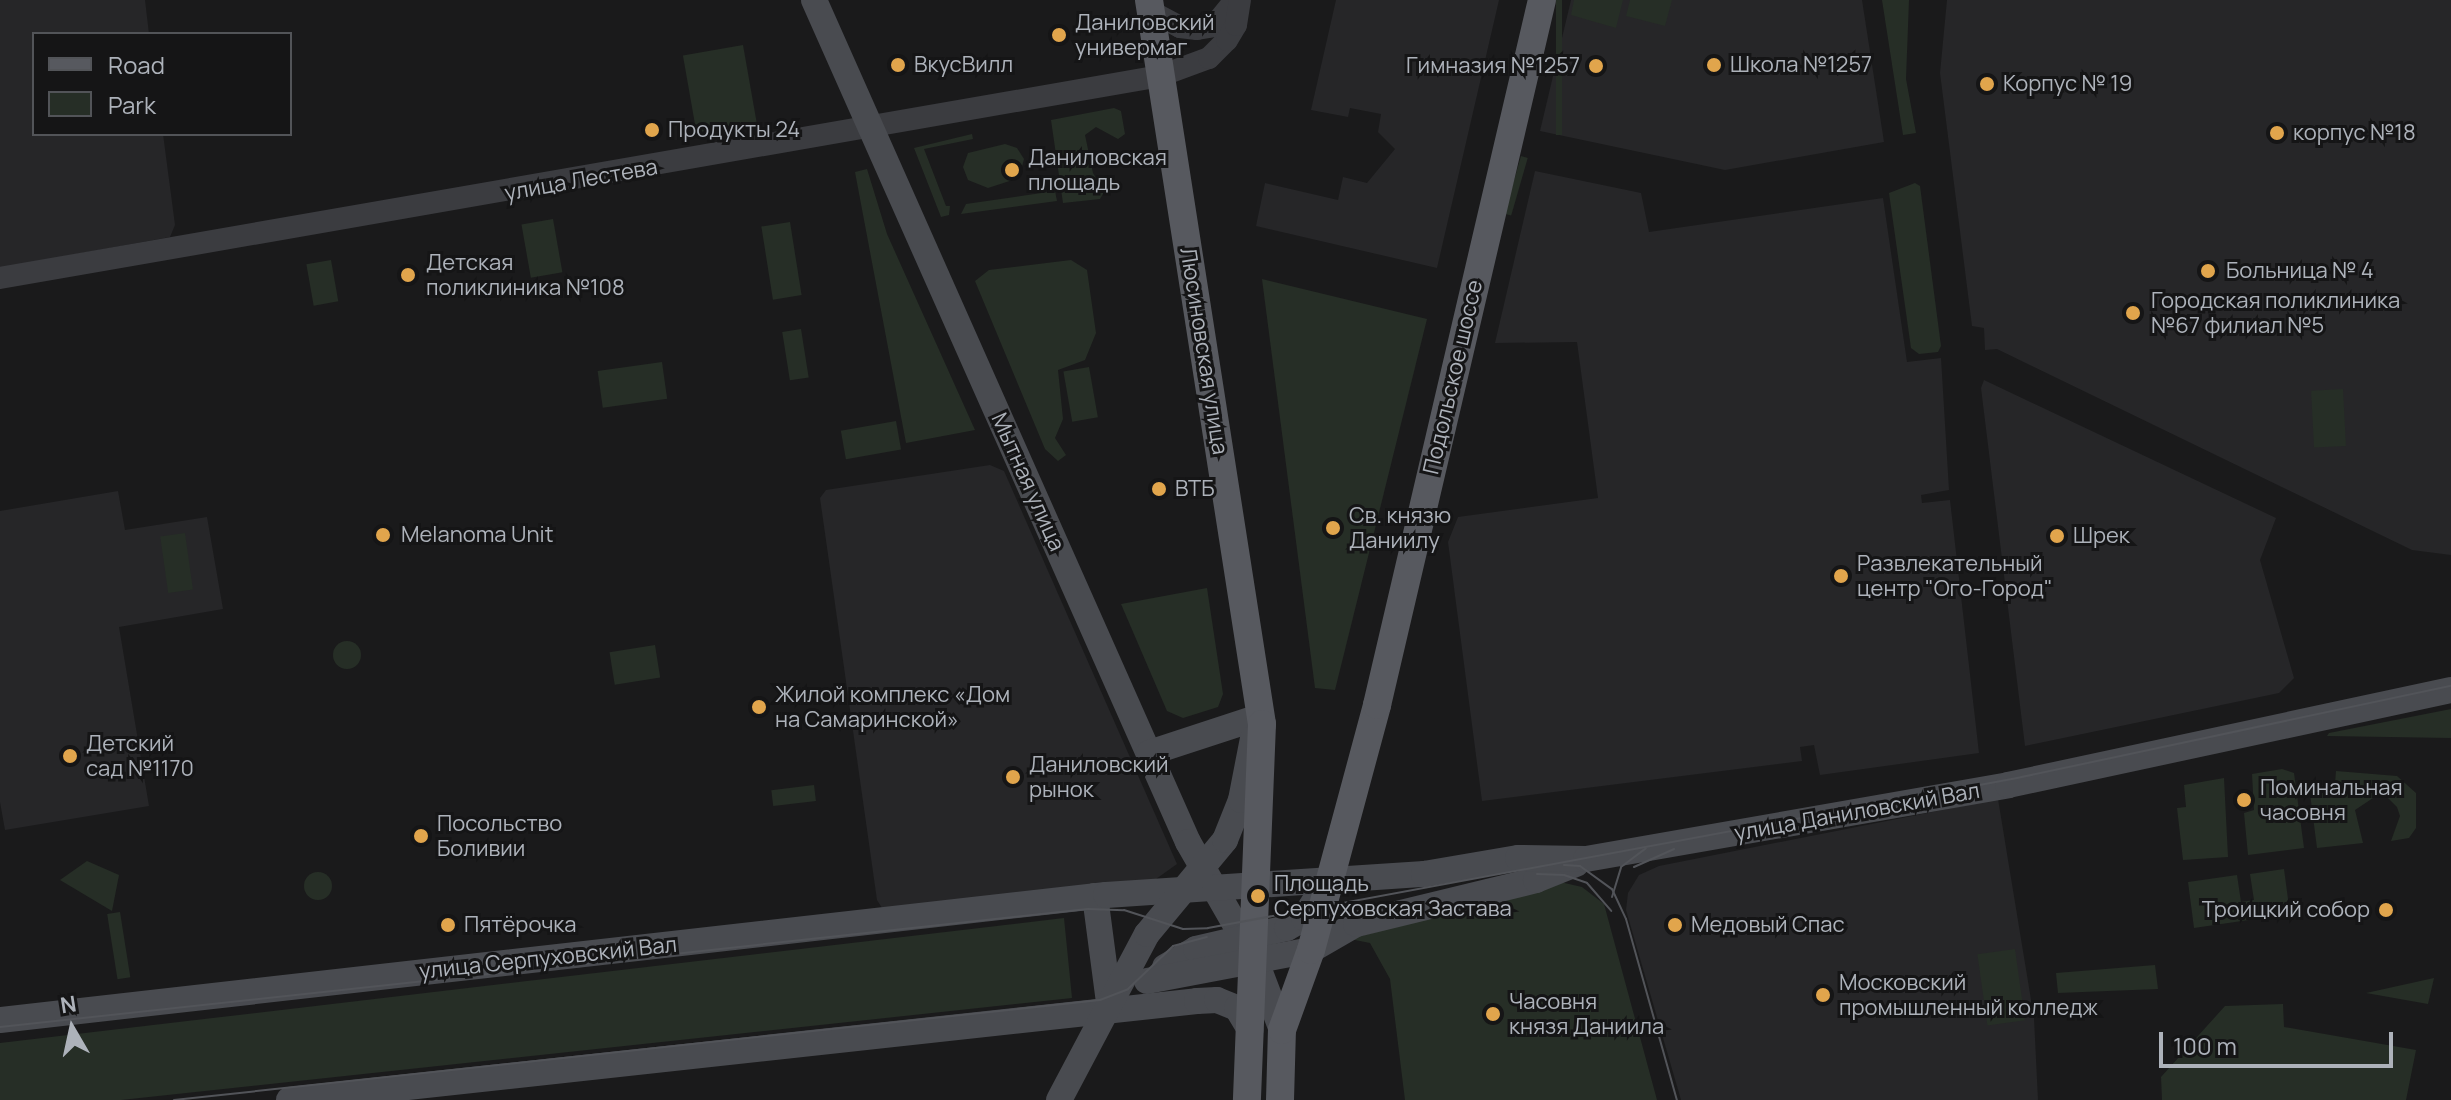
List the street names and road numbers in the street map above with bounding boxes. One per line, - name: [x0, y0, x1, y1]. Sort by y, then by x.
- street label: улица Лестева: [503, 154, 659, 206]
- street label: Люсиновская улица: [1175, 246, 1233, 456]
- street label: Подольское шоссе: [1418, 277, 1488, 477]
- street label: Мытная улица: [986, 409, 1070, 555]
- street label: улица Даниловский Вал: [1732, 777, 1982, 847]
- street label: улица Серпуховский Вал: [418, 931, 678, 985]

